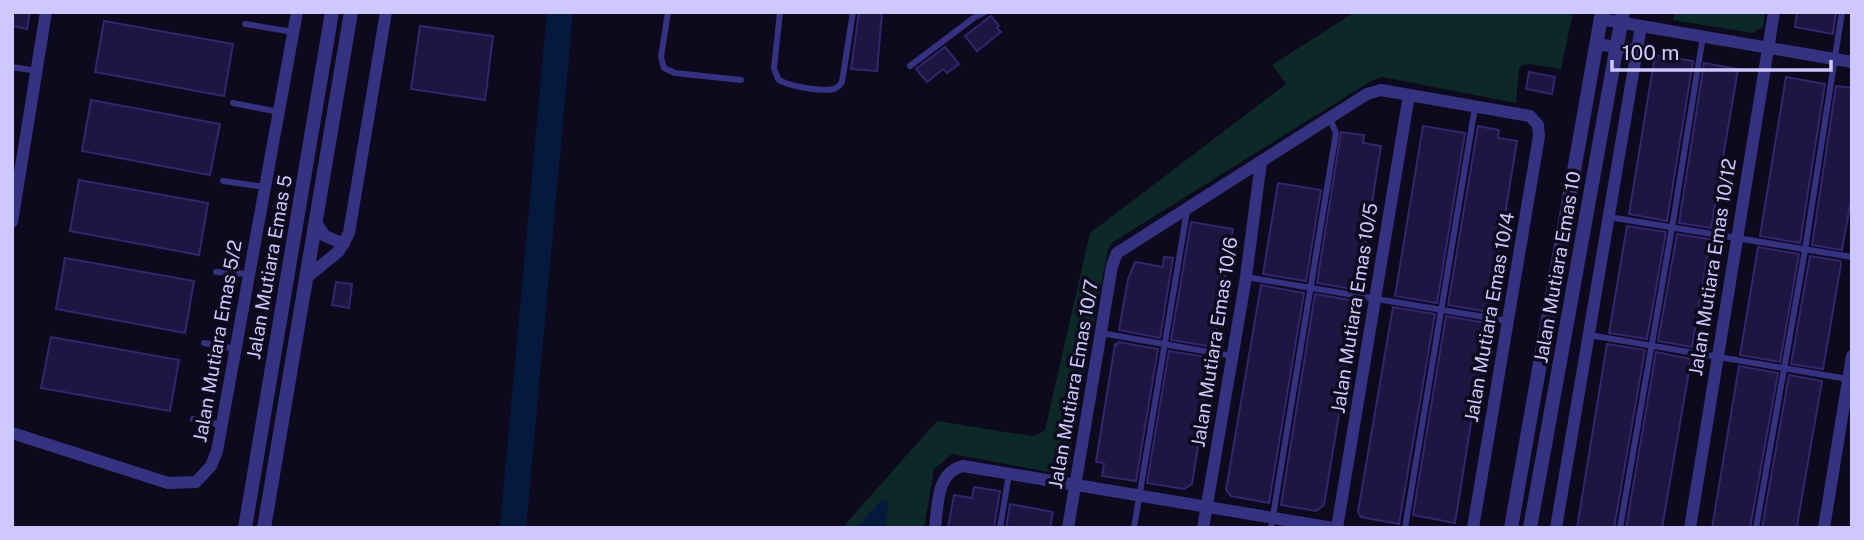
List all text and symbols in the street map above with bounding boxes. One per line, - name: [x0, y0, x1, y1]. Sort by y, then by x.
- scale bar: [1612, 28, 1831, 72]
- text: 100 m: [1622, 40, 1679, 65]
- street label: Jalan Mutiara Emas 10/12: [1684, 157, 1740, 377]
- street label: Jalan Mutiara Emas 10: [1529, 169, 1585, 365]
- street label: Jalan Mutiara Emas 5: [242, 173, 296, 361]
- street label: Jalan Mutiara Emas 10/5: [1326, 201, 1382, 415]
- street label: Jalan Mutiara Emas 10/4: [1460, 210, 1518, 424]
- street label: Jalan Mutiara Emas 10/6: [1187, 235, 1241, 449]
- street label: Jalan Mutiara Emas 5/2: [188, 238, 246, 444]
- street label: Jalan Mutiara Emas 10/7: [1044, 278, 1102, 490]

